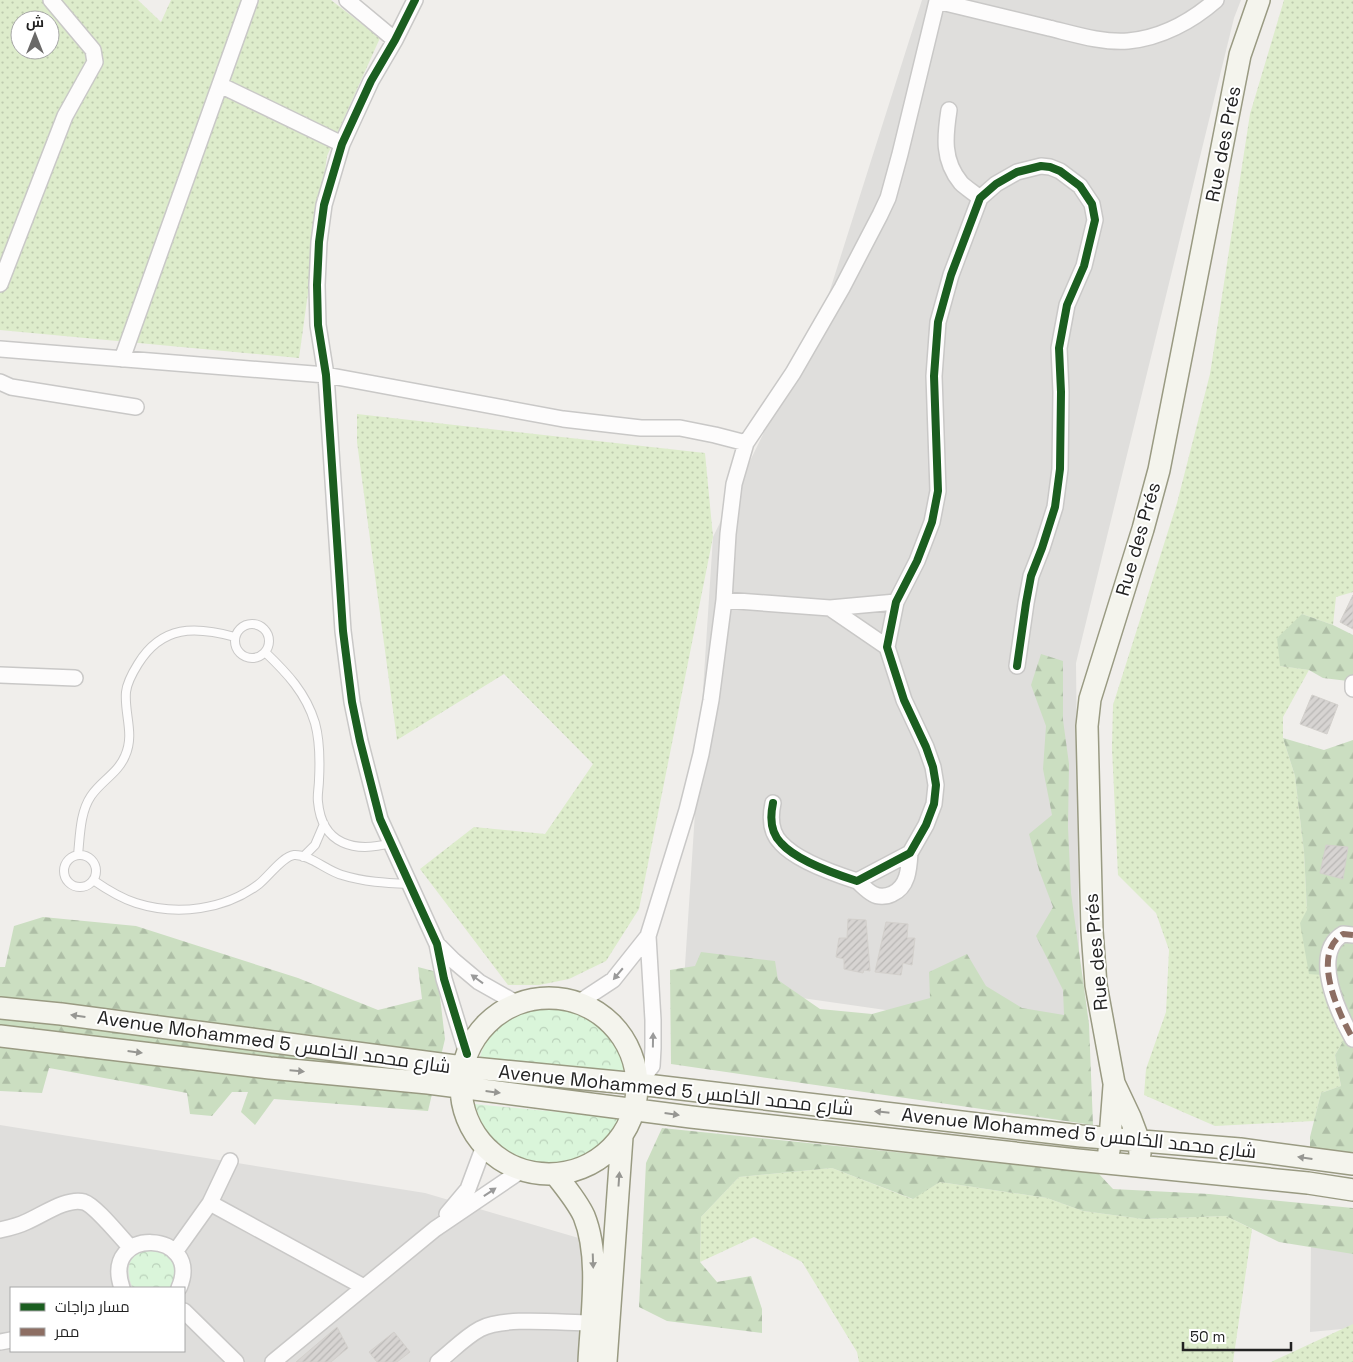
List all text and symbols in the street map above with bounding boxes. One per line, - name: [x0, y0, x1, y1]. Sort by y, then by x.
- north arrow: [10, 10, 60, 60]
- text: ش: [26, 13, 44, 31]
- street label: Rue des Prés: [1200, 84, 1246, 204]
- street label: Rue des Prés: [1110, 479, 1166, 599]
- street label: Rue des Prés: [1078, 892, 1114, 1012]
- one-way arrow: [612, 967, 623, 980]
- one-way arrow: [470, 974, 484, 984]
- street label: Avenue Mohammed 5 شارع محمد الخامس: [96, 1005, 452, 1080]
- one-way arrow: [70, 1012, 86, 1020]
- one-way arrow: [649, 1032, 657, 1048]
- one-way arrow: [128, 1048, 144, 1056]
- street label: Avenue Mohammed 5 شارع محمد الخامس: [497, 1059, 855, 1122]
- one-way arrow: [289, 1067, 305, 1075]
- one-way arrow: [485, 1088, 501, 1096]
- street label: Avenue Mohammed 5 شارع محمد الخامس: [900, 1102, 1258, 1165]
- one-way arrow: [874, 1108, 890, 1116]
- one-way arrow: [664, 1111, 680, 1119]
- one-way arrow: [1296, 1153, 1312, 1161]
- one-way arrow: [615, 1171, 623, 1187]
- one-way arrow: [483, 1187, 497, 1197]
- one-way arrow: [590, 1254, 598, 1270]
- legend: [10, 1287, 185, 1352]
- text: مسار دراجات: [55, 1297, 130, 1316]
- scale bar: [1183, 1320, 1290, 1352]
- text: ممر: [54, 1322, 79, 1341]
- text: 50 m: [1190, 1327, 1225, 1346]

